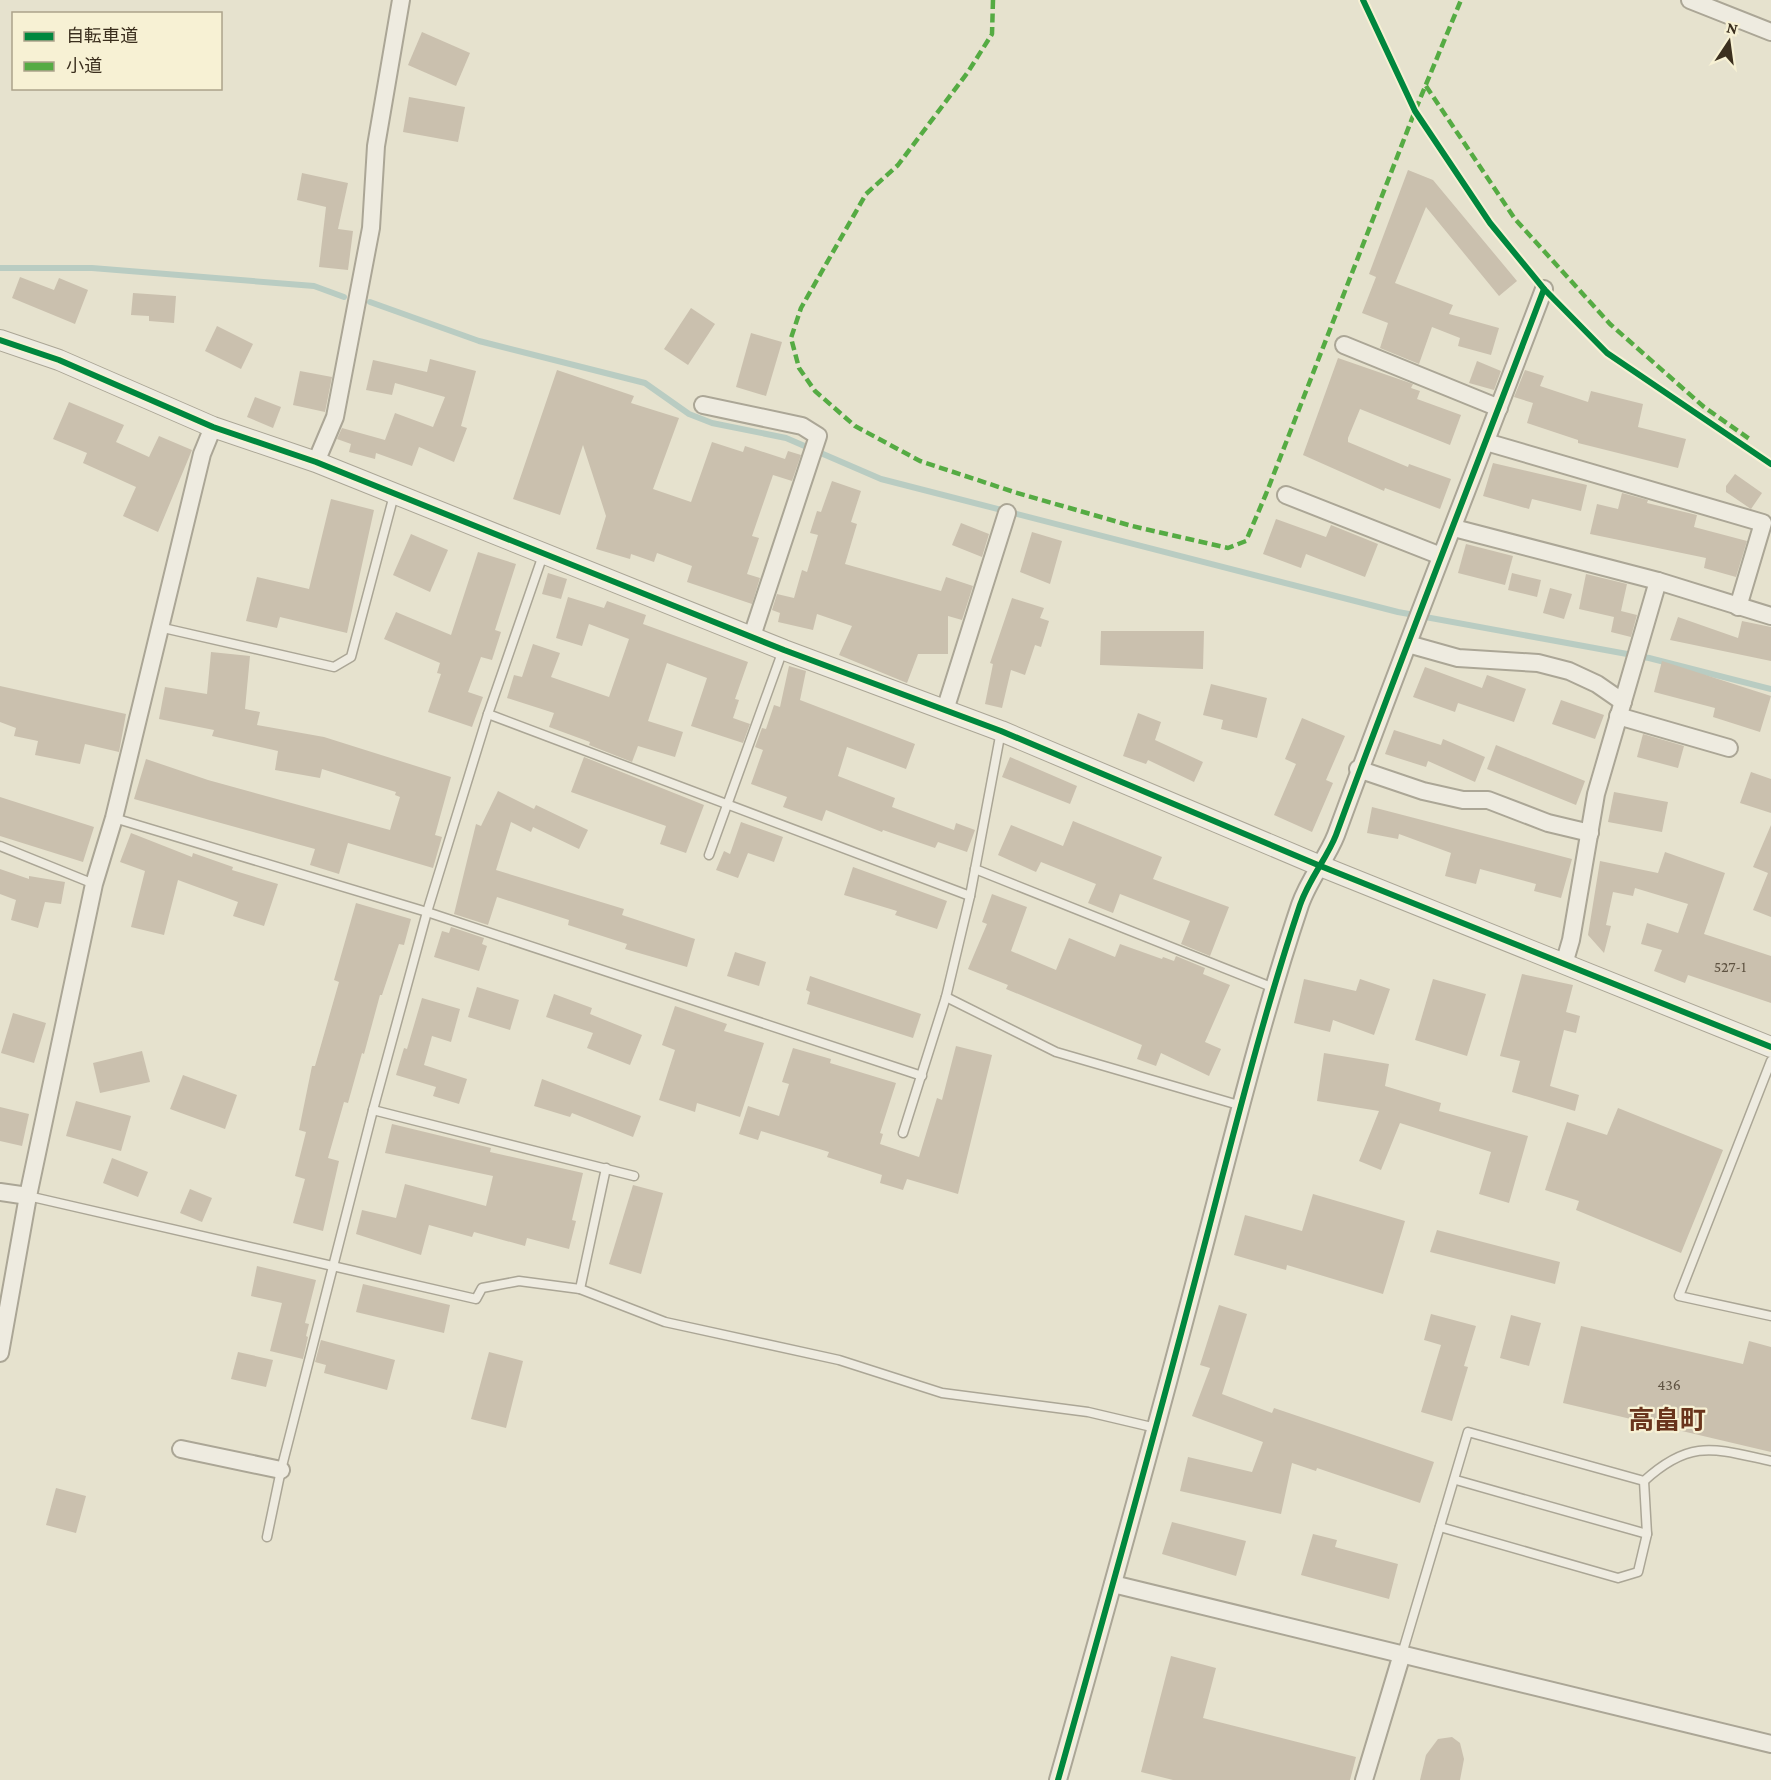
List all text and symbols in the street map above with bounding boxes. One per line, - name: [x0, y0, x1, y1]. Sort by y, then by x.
- legend: [12, 12, 222, 90]
- north arrow: [1699, 12, 1759, 72]
- text: N: [1725, 18, 1740, 37]
- text: 自転車道: [66, 26, 138, 46]
- text: 小道: [66, 56, 102, 76]
- house number: 527-1: [1714, 958, 1746, 975]
- house number: 436: [1657, 1376, 1681, 1393]
- district label: 高畠町: [1628, 1406, 1706, 1435]

